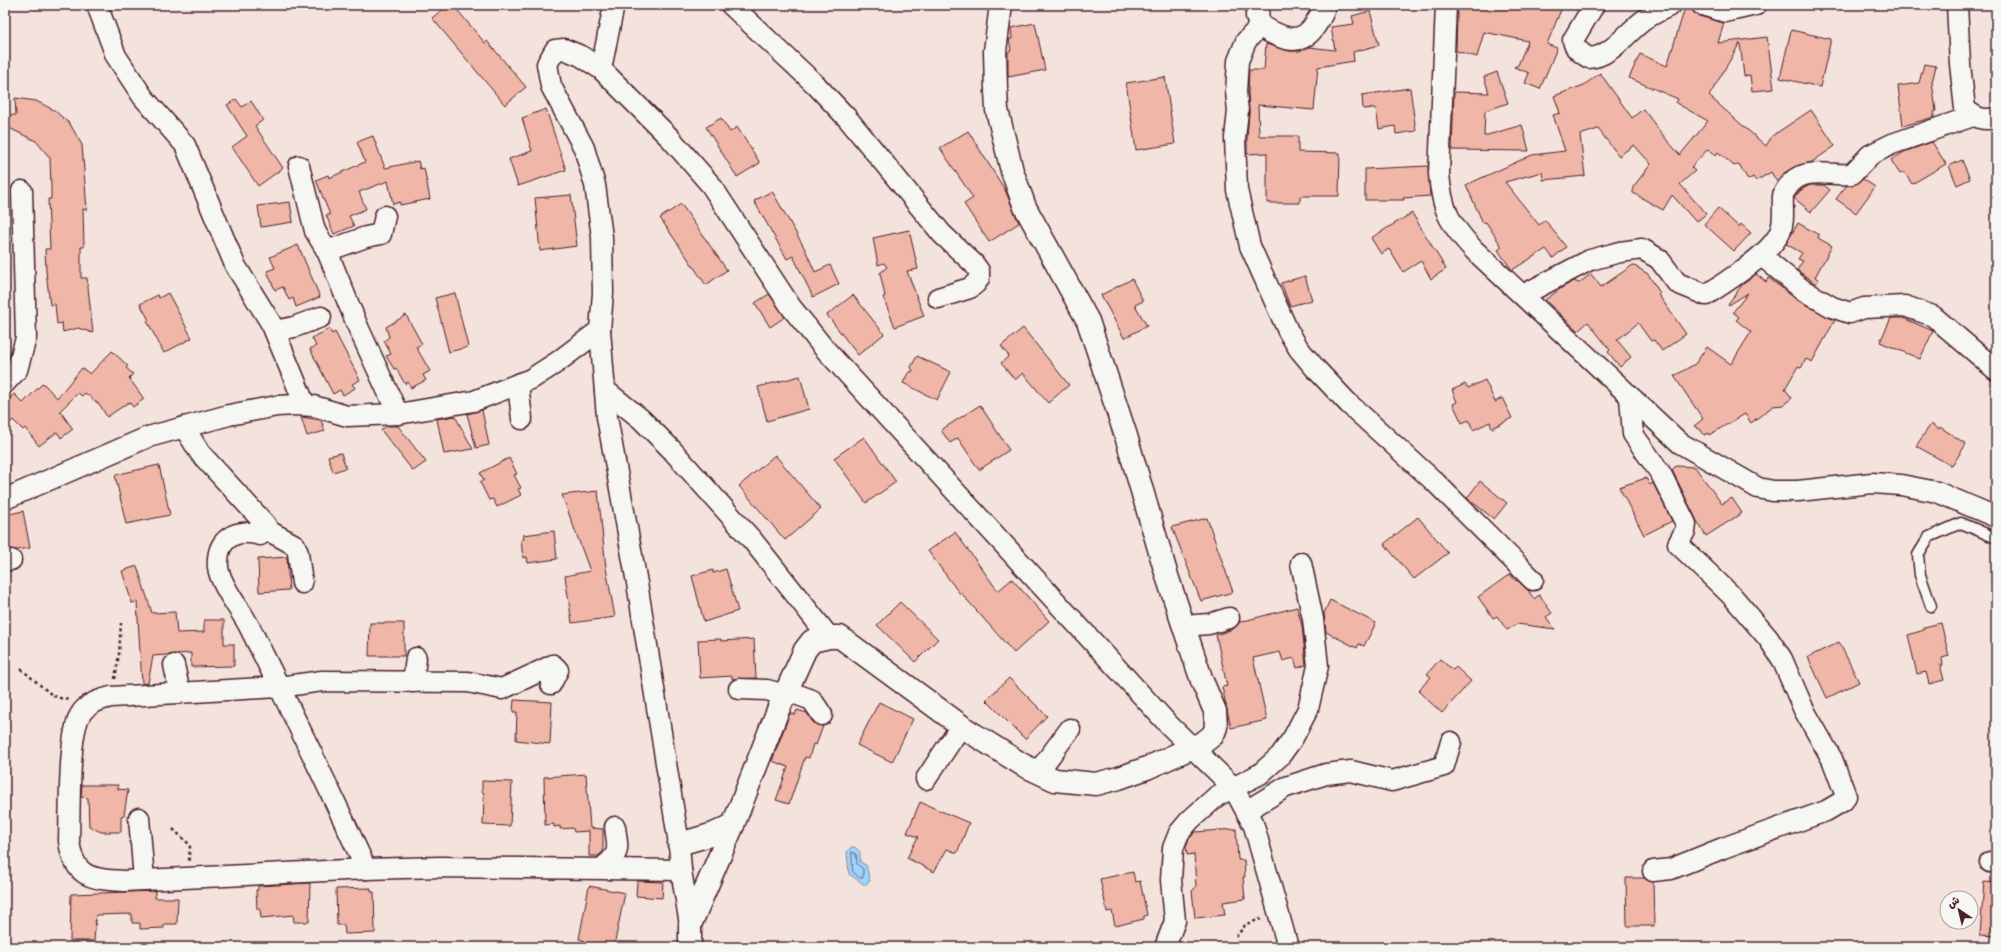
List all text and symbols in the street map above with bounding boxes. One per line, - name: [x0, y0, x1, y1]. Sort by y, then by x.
- north arrow: [1939, 890, 1979, 930]
- text: ش: [1943, 891, 1963, 912]

